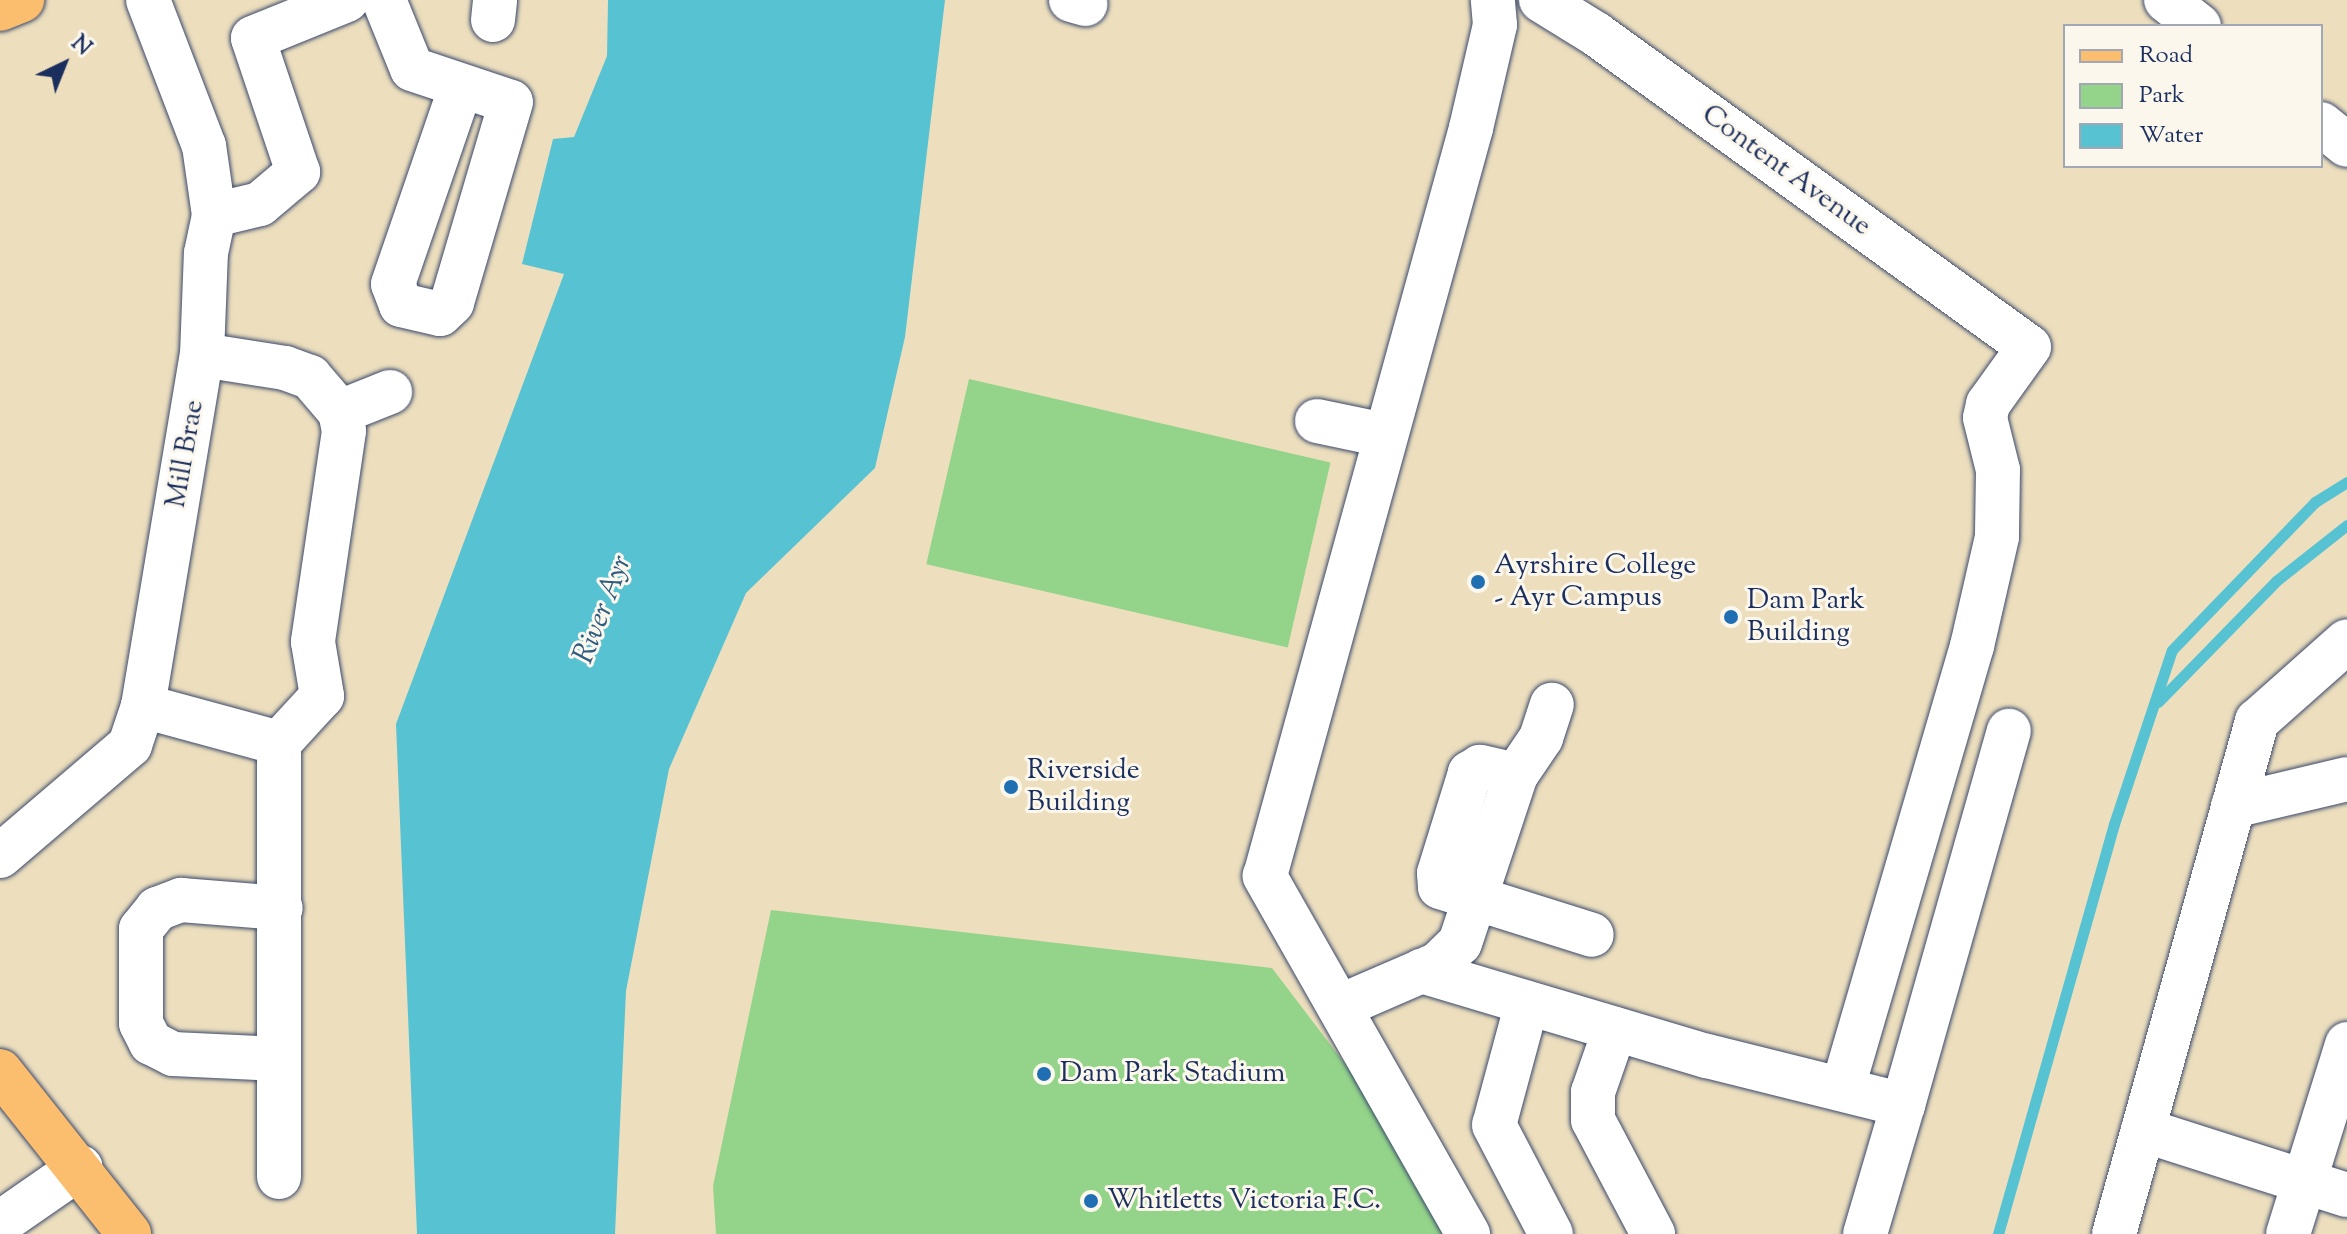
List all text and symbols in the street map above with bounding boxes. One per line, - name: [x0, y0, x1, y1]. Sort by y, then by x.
- north arrow: [24, 24, 104, 104]
- legend: [2063, 24, 2323, 168]
- text: N: [63, 29, 98, 64]
- text: Road: [2139, 39, 2193, 73]
- text: Park: [2139, 79, 2185, 113]
- street label: Content Avenue: [1695, 98, 1877, 244]
- text: Water: [2139, 119, 2203, 153]
- street label: Mill Brae: [160, 397, 212, 511]
- place label: Ayrshire College - Ayr Campus: [1494, 549, 1696, 615]
- water label: River Ayr: [567, 551, 641, 669]
- marker: Ayrshire College - Ayr Campus: [1469, 573, 1487, 591]
- place label: Dam Park Building: [1747, 584, 1865, 650]
- marker: Dam Park Building: [1722, 608, 1740, 626]
- place label: Riverside Building: [1027, 754, 1140, 820]
- marker: Riverside Building: [1002, 778, 1020, 796]
- place label: Dam Park Stadium: [1060, 1057, 1285, 1091]
- marker: Dam Park Stadium: [1035, 1065, 1053, 1083]
- place label: Whitletts Victoria F.C.: [1107, 1184, 1381, 1218]
- marker: Whitletts Victoria F.C.: [1082, 1192, 1100, 1210]

